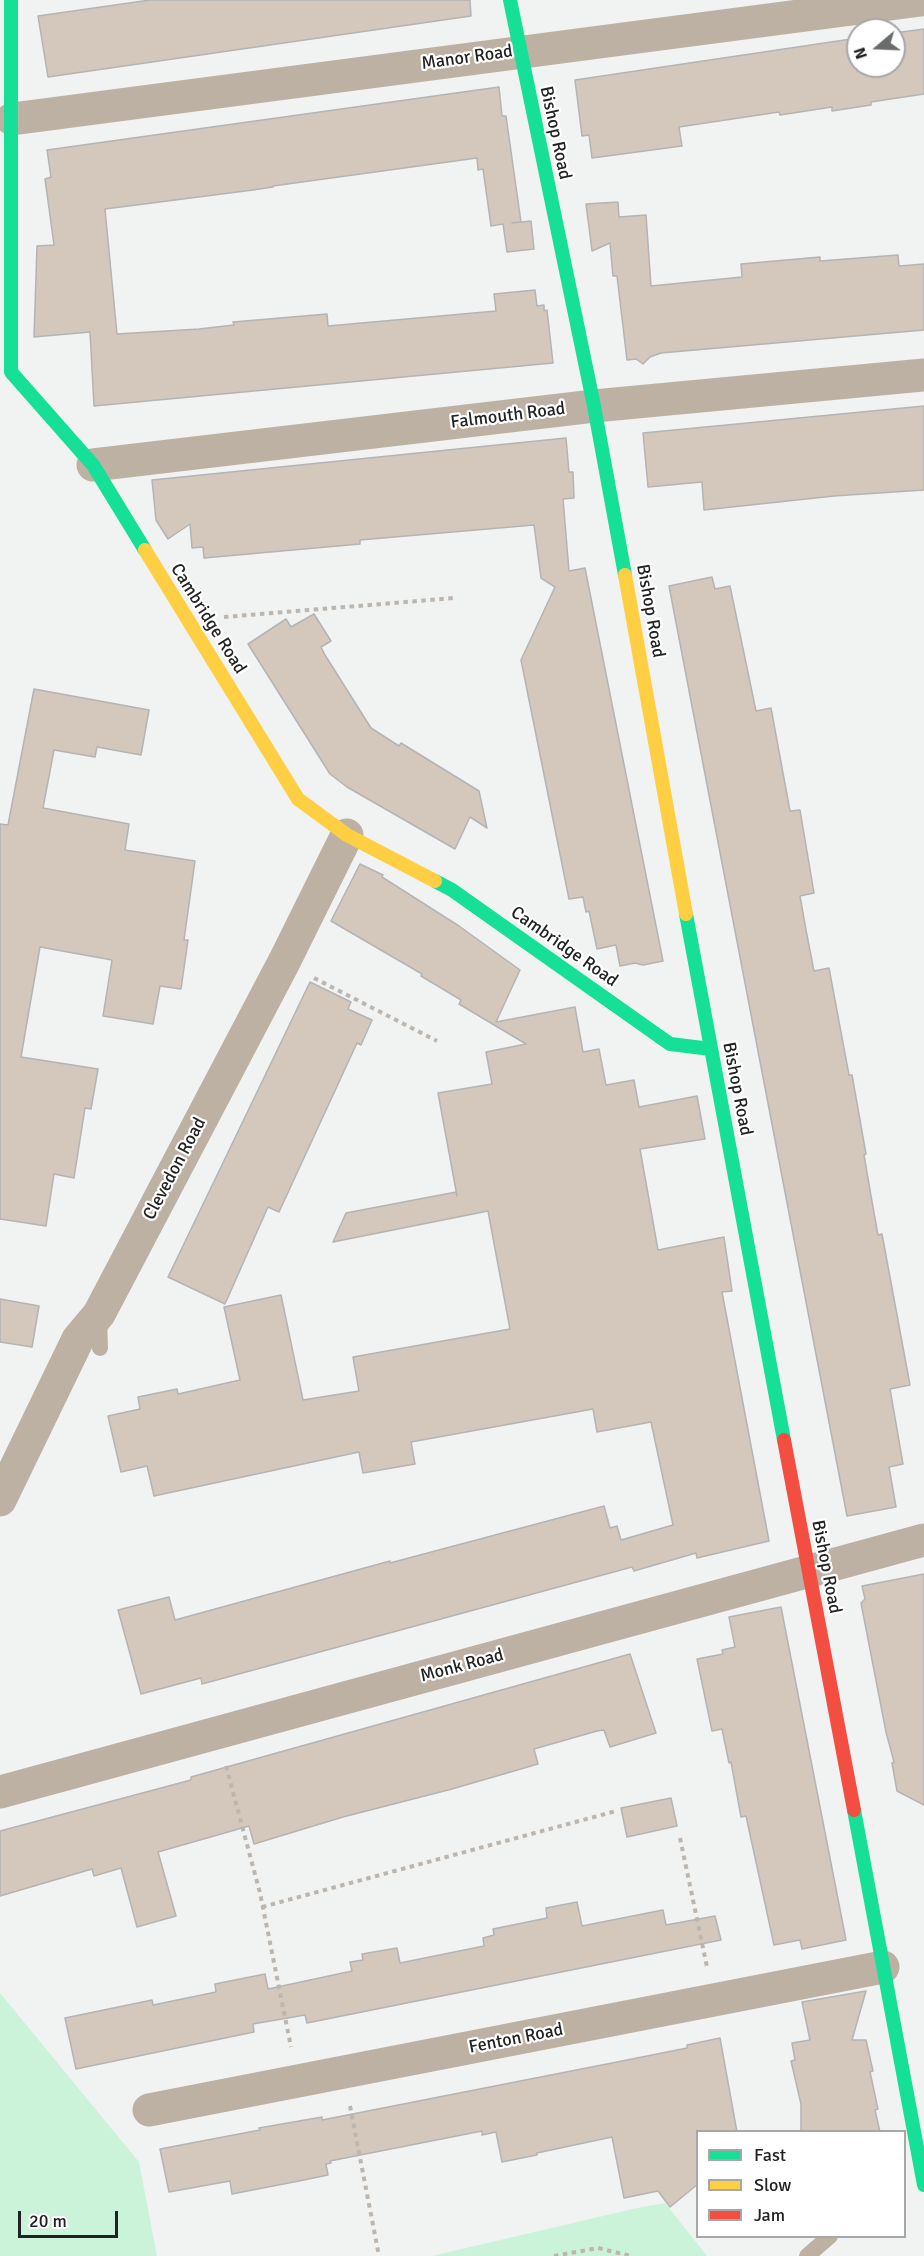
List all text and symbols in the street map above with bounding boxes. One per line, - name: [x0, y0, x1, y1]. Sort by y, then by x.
- north arrow: [846, 18, 906, 78]
- street label: Manor Road: [420, 41, 514, 75]
- text: N: [850, 45, 872, 62]
- street label: Bishop Road: [535, 84, 575, 182]
- street label: Falmouth Road: [449, 398, 567, 434]
- street label: Cambridge Road: [165, 560, 251, 678]
- street label: Bishop Road: [631, 562, 669, 660]
- street label: Cambridge Road: [506, 902, 622, 992]
- street label: Bishop Road: [717, 1040, 757, 1138]
- street label: Clevedon Road: [139, 1114, 211, 1224]
- street label: Bishop Road: [806, 1518, 846, 1616]
- street label: Monk Road: [418, 1645, 506, 1687]
- street label: Fenton Road: [467, 2019, 565, 2059]
- legend: [696, 2130, 906, 2238]
- text: Fast: [754, 2144, 786, 2166]
- text: Slow: [754, 2174, 791, 2196]
- scale bar: [21, 2199, 122, 2237]
- text: Jam: [754, 2204, 785, 2226]
- text: 20 m: [29, 2210, 67, 2232]

